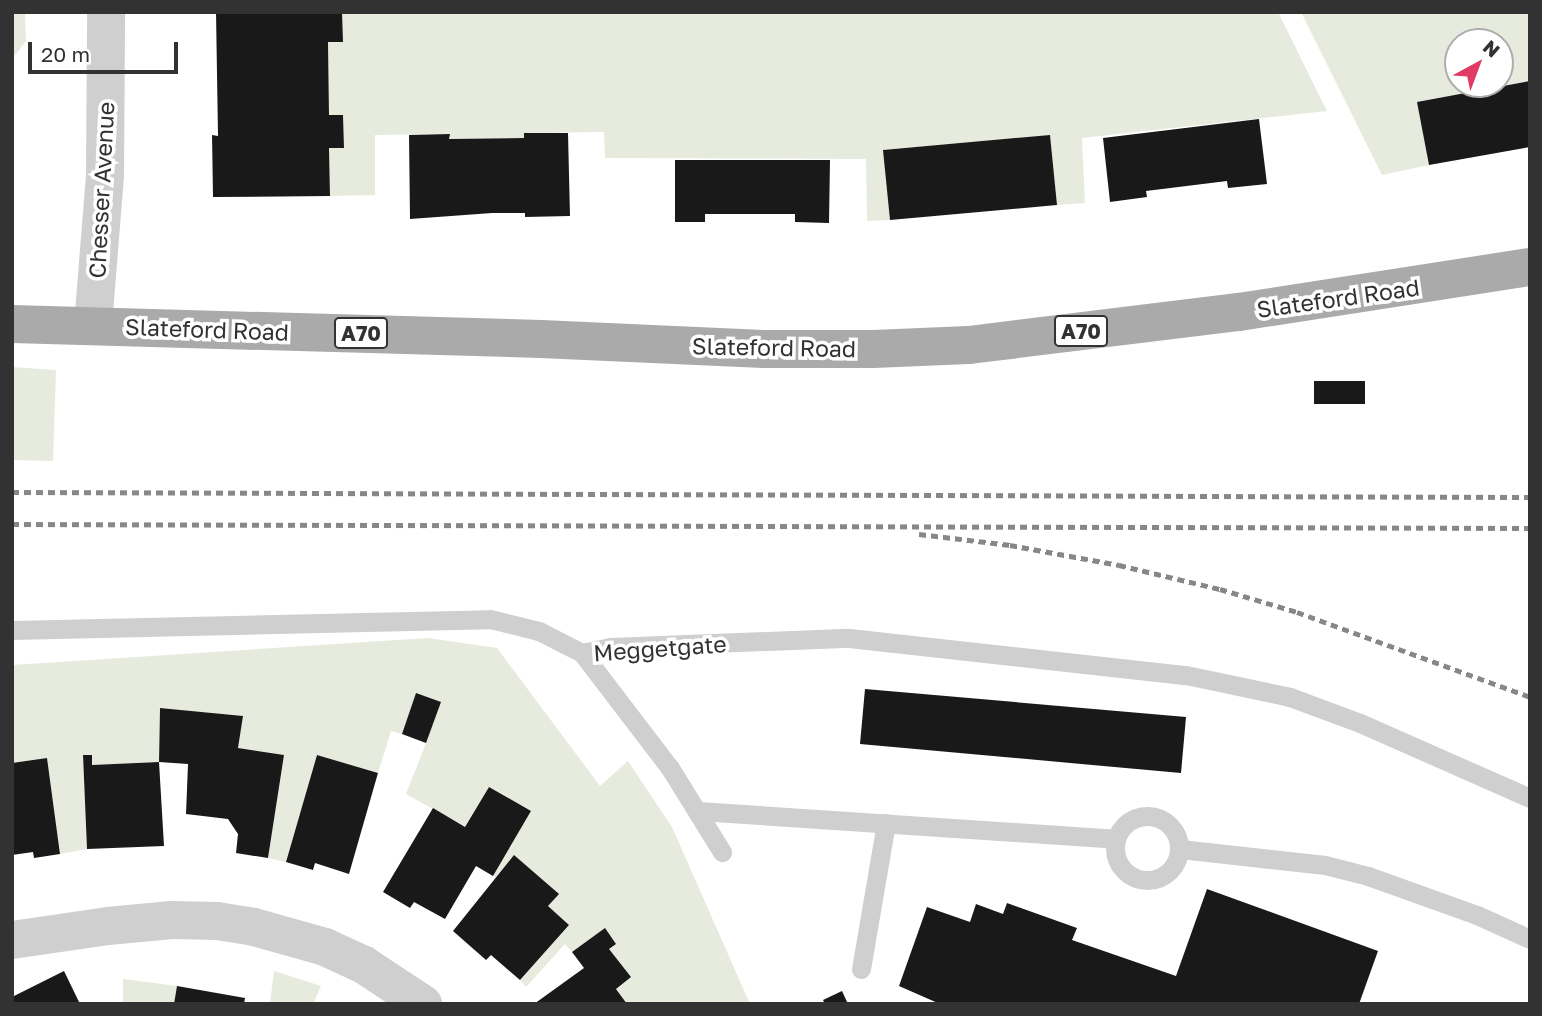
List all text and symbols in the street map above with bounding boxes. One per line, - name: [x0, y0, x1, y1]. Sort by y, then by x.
- scale bar: [32, 28, 182, 72]
- north arrow: [1444, 28, 1514, 98]
- text: N: [1479, 35, 1505, 62]
- text: 20 m: [41, 41, 90, 67]
- street label: Chesser Avenue: [83, 101, 119, 279]
- street label: Slateford Road: [1255, 273, 1421, 323]
- street label: Slateford Road: [125, 312, 289, 346]
- road number: A70: [1053, 314, 1109, 348]
- road number: A70: [333, 316, 389, 350]
- street label: Slateford Road: [692, 332, 856, 362]
- street label: Meggetgate: [592, 630, 728, 666]

